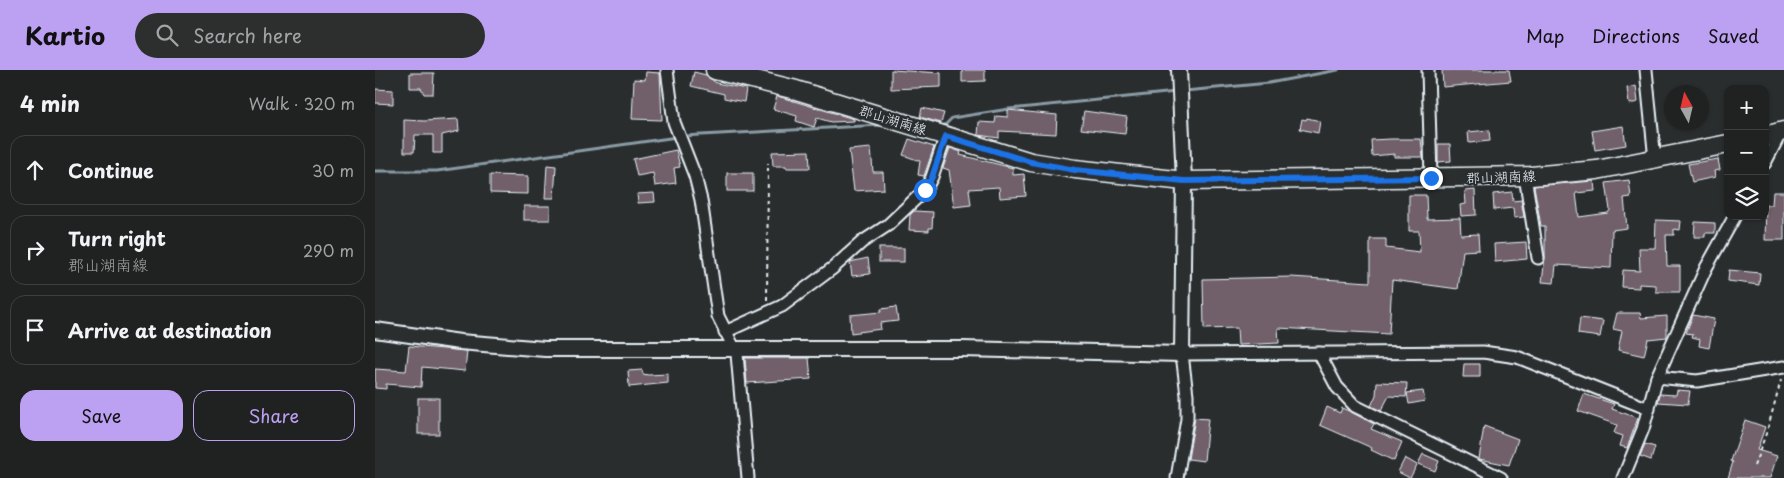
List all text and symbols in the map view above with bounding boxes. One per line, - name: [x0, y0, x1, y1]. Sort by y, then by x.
- search box: [135, 13, 485, 58]
- text: Kartio: [25, 17, 105, 53]
- icon: search: [153, 21, 181, 49]
- text: Search here: [193, 21, 302, 49]
- text: Map: [1526, 22, 1564, 49]
- text: Directions: [1592, 22, 1680, 49]
- text: Saved: [1708, 22, 1759, 49]
- north arrow: [1664, 85, 1709, 130]
- map controls: [1724, 85, 1769, 220]
- button: +: [1724, 85, 1769, 130]
- text: 4 min: [20, 87, 80, 119]
- text: Walk · 320 m: [249, 91, 355, 115]
- street label: 郡山湖南線: [857, 99, 930, 140]
- button: −: [1724, 130, 1769, 175]
- icon: ahead: [21, 156, 49, 184]
- text: Continue: [68, 156, 154, 184]
- text: 30 m: [312, 158, 354, 182]
- street label: 郡山湖南線: [1466, 165, 1536, 188]
- route end: [1420, 167, 1443, 190]
- button: layers: [1724, 175, 1769, 220]
- route start: [914, 179, 937, 202]
- text: Turn right: [68, 224, 166, 252]
- icon: right: [21, 236, 49, 264]
- text: 290 m: [303, 238, 354, 262]
- text: 郡山湖南線: [68, 252, 148, 276]
- icon: arrive: [21, 316, 49, 344]
- text: Arrive at destination: [68, 316, 272, 344]
- button: Save: [20, 390, 183, 441]
- button: Share: [193, 390, 355, 441]

